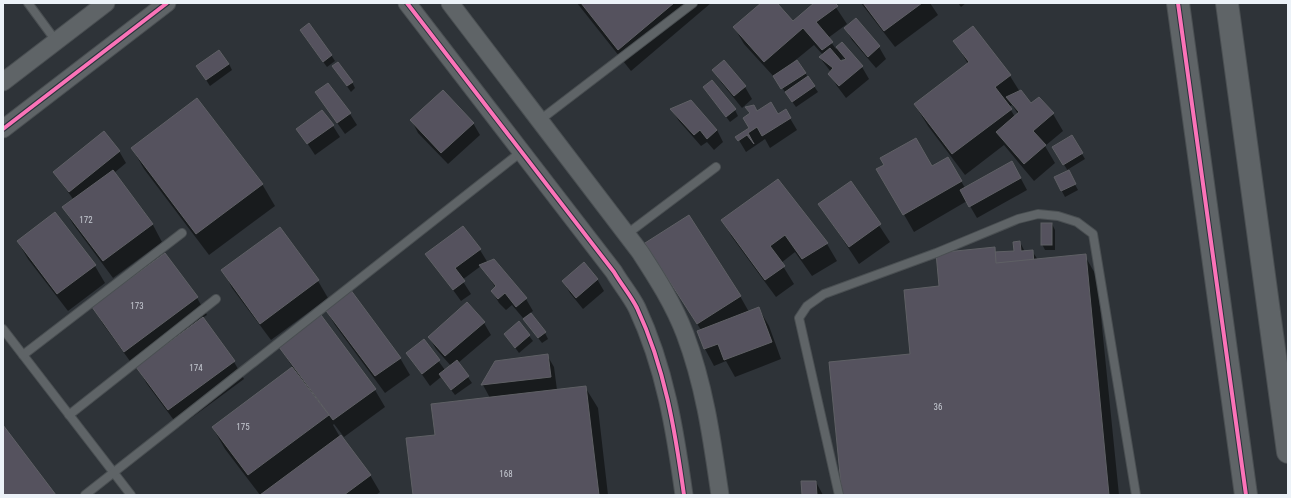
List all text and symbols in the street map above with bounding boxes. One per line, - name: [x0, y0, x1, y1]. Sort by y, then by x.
- house number: 172: [79, 215, 93, 225]
- house number: 173: [130, 301, 144, 311]
- house number: 174: [189, 363, 203, 373]
- house number: 36: [934, 402, 942, 412]
- house number: 175: [236, 422, 250, 432]
- house number: 168: [499, 469, 513, 479]

